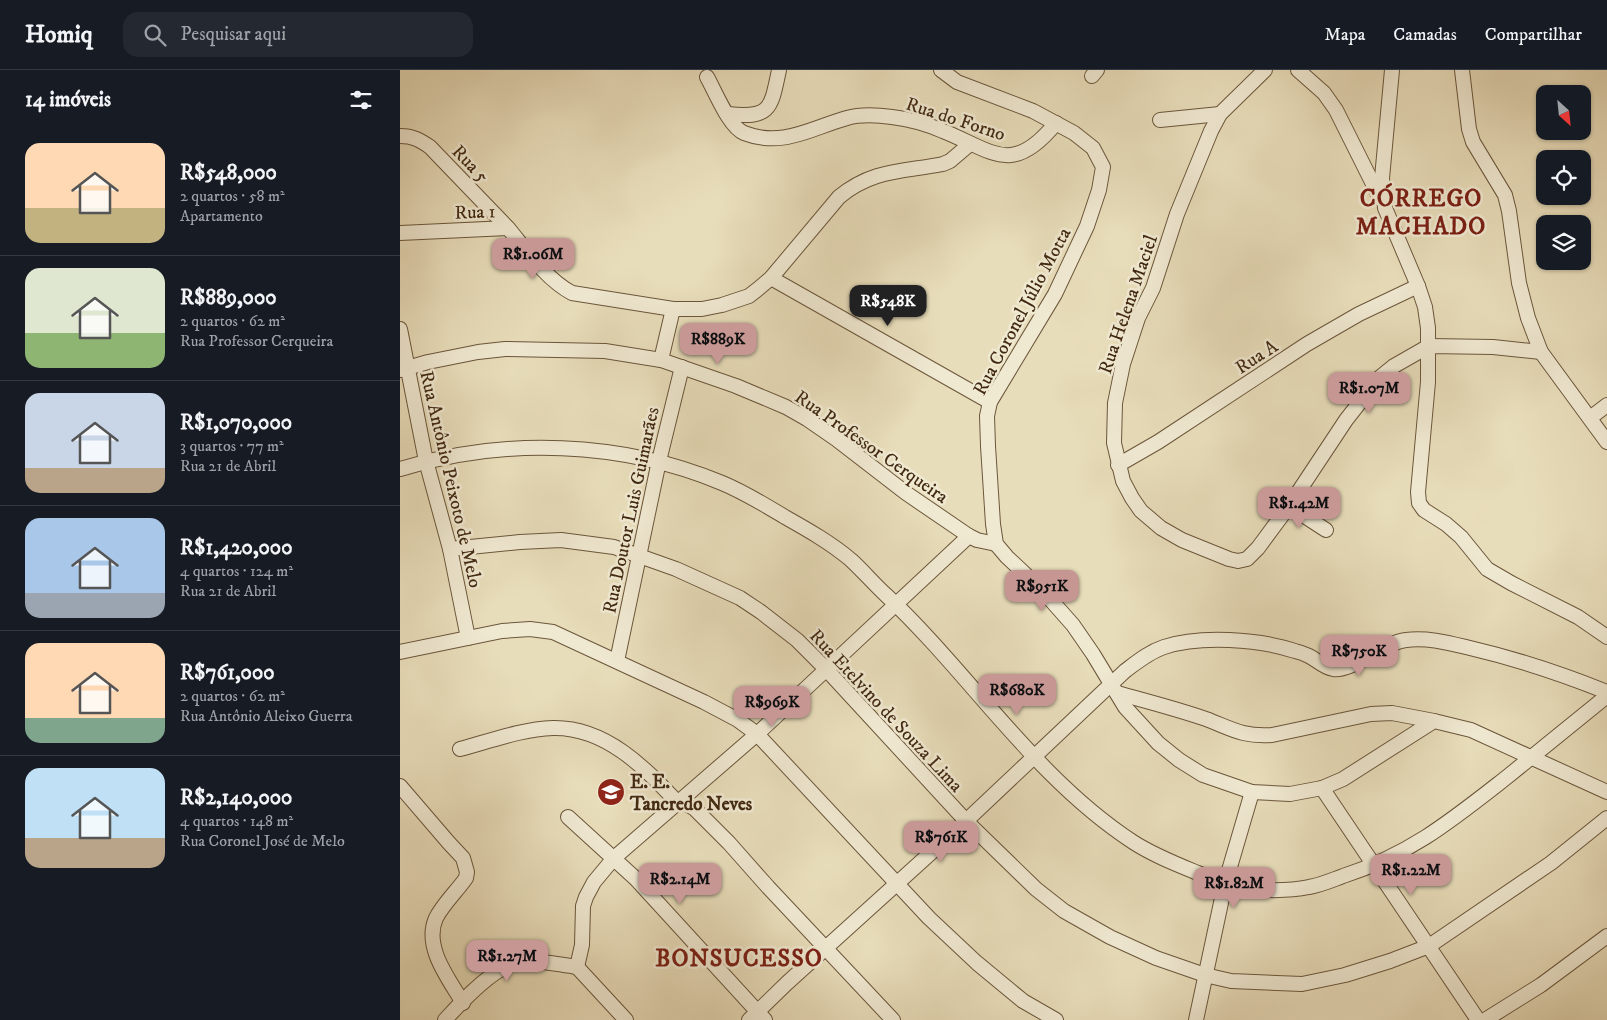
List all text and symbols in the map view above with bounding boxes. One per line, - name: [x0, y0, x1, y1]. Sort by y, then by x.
- search box: [123, 12, 473, 57]
- text: Homiq: [25, 20, 93, 50]
- icon: search: [141, 21, 169, 49]
- text: Pesquisar aqui: [181, 23, 286, 46]
- text: Mapa: [1325, 24, 1365, 46]
- text: Camadas: [1393, 24, 1457, 46]
- text: Compartilhar: [1485, 24, 1582, 46]
- north arrow: [1536, 85, 1591, 140]
- map controls: [1536, 85, 1591, 270]
- icon: filters: [347, 86, 375, 114]
- text: 14 imóveis: [25, 87, 111, 113]
- street label: Rua do Forno: [903, 93, 1008, 146]
- street label: Rua 5: [447, 140, 494, 188]
- button: locate: [1536, 150, 1591, 205]
- text: R$548,000: [180, 160, 277, 186]
- icon: home: [65, 163, 125, 223]
- district label: CÓRREGO MACHADO: [1356, 183, 1486, 242]
- text: 2 quartos · 58 m²: [180, 186, 285, 206]
- street label: Rua 1: [454, 200, 496, 225]
- text: Apartamento: [180, 206, 263, 226]
- button: layers: [1536, 215, 1591, 270]
- street label: Rua Coronel Júlio Motta: [968, 224, 1076, 399]
- street label: Rua Helena Maciel: [1094, 232, 1163, 377]
- pin: R$1.06M: [487, 238, 579, 280]
- text: R$1.06M: [503, 244, 563, 264]
- pin: R$548K: [847, 284, 929, 327]
- text: R$889,000: [180, 285, 276, 311]
- icon: home: [65, 288, 125, 348]
- text: R$548K: [861, 291, 915, 311]
- text: 2 quartos · 62 m²: [180, 311, 285, 331]
- pin: R$889K: [677, 322, 759, 365]
- text: R$889K: [691, 329, 745, 349]
- text: Rua Professor Cerqueira: [180, 331, 333, 351]
- street label: Rua A: [1231, 335, 1283, 379]
- street label: Rua Antônio Peixoto de Melo: [414, 369, 487, 590]
- pin: R$1.07M: [1323, 372, 1415, 414]
- text: R$1.07M: [1339, 378, 1399, 398]
- street label: Rua Professor Cerqueira: [789, 386, 952, 510]
- street label: Rua Doutor Luis Guimarães: [598, 405, 665, 616]
- text: R$1,070,000: [180, 410, 292, 436]
- icon: home: [65, 413, 125, 473]
- text: 3 quartos · 77 m²: [180, 436, 284, 456]
- text: Rua 21 de Abril: [180, 456, 276, 476]
- pin: R$1.42M: [1253, 486, 1345, 529]
- text: R$1.42M: [1269, 493, 1329, 513]
- text: R$1,420,000: [180, 535, 292, 561]
- icon: home: [65, 538, 125, 598]
- text: 4 quartos · 124 m²: [180, 561, 293, 581]
- pin: R$951K: [1001, 570, 1083, 612]
- text: R$951K: [1016, 576, 1068, 596]
- text: Rua 21 de Abril: [180, 581, 276, 601]
- street label: Rua Etelvino de Souza Lima: [804, 625, 967, 797]
- pin: R$750K: [1318, 634, 1400, 677]
- text: R$750K: [1331, 641, 1387, 661]
- text: R$761,000: [180, 660, 275, 686]
- icon: home: [65, 663, 125, 723]
- pin: R$680K: [976, 674, 1058, 716]
- text: R$680K: [989, 680, 1045, 700]
- text: 2 quartos · 62 m²: [180, 686, 285, 706]
- pin: R$969K: [731, 686, 813, 728]
- text: R$969K: [745, 692, 799, 712]
- text: Rua Antônio Aleixo Guerra: [180, 706, 353, 726]
- place label: E. E. Tancredo Neves: [629, 771, 753, 816]
- school or university icon: E. E. Tancredo Neves: [596, 777, 626, 807]
- text: R$2,140,000: [180, 785, 292, 811]
- icon: home: [65, 788, 125, 848]
- text: 4 quartos · 148 m²: [180, 811, 293, 831]
- pin: R$761K: [900, 820, 982, 863]
- text: R$761K: [914, 827, 968, 847]
- text: Rua Coronel José de Melo: [180, 831, 345, 851]
- pin: R$1.22M: [1365, 854, 1457, 896]
- text: R$1.22M: [1381, 860, 1441, 880]
- pin: R$2.14M: [634, 862, 726, 905]
- pin: R$1.82M: [1188, 866, 1280, 909]
- text: R$2.14M: [650, 869, 710, 889]
- text: R$1.82M: [1204, 873, 1264, 893]
- pin: R$1.27M: [461, 940, 553, 982]
- district label: BONSUCESSO: [655, 944, 823, 974]
- text: R$1.27M: [477, 946, 537, 966]

